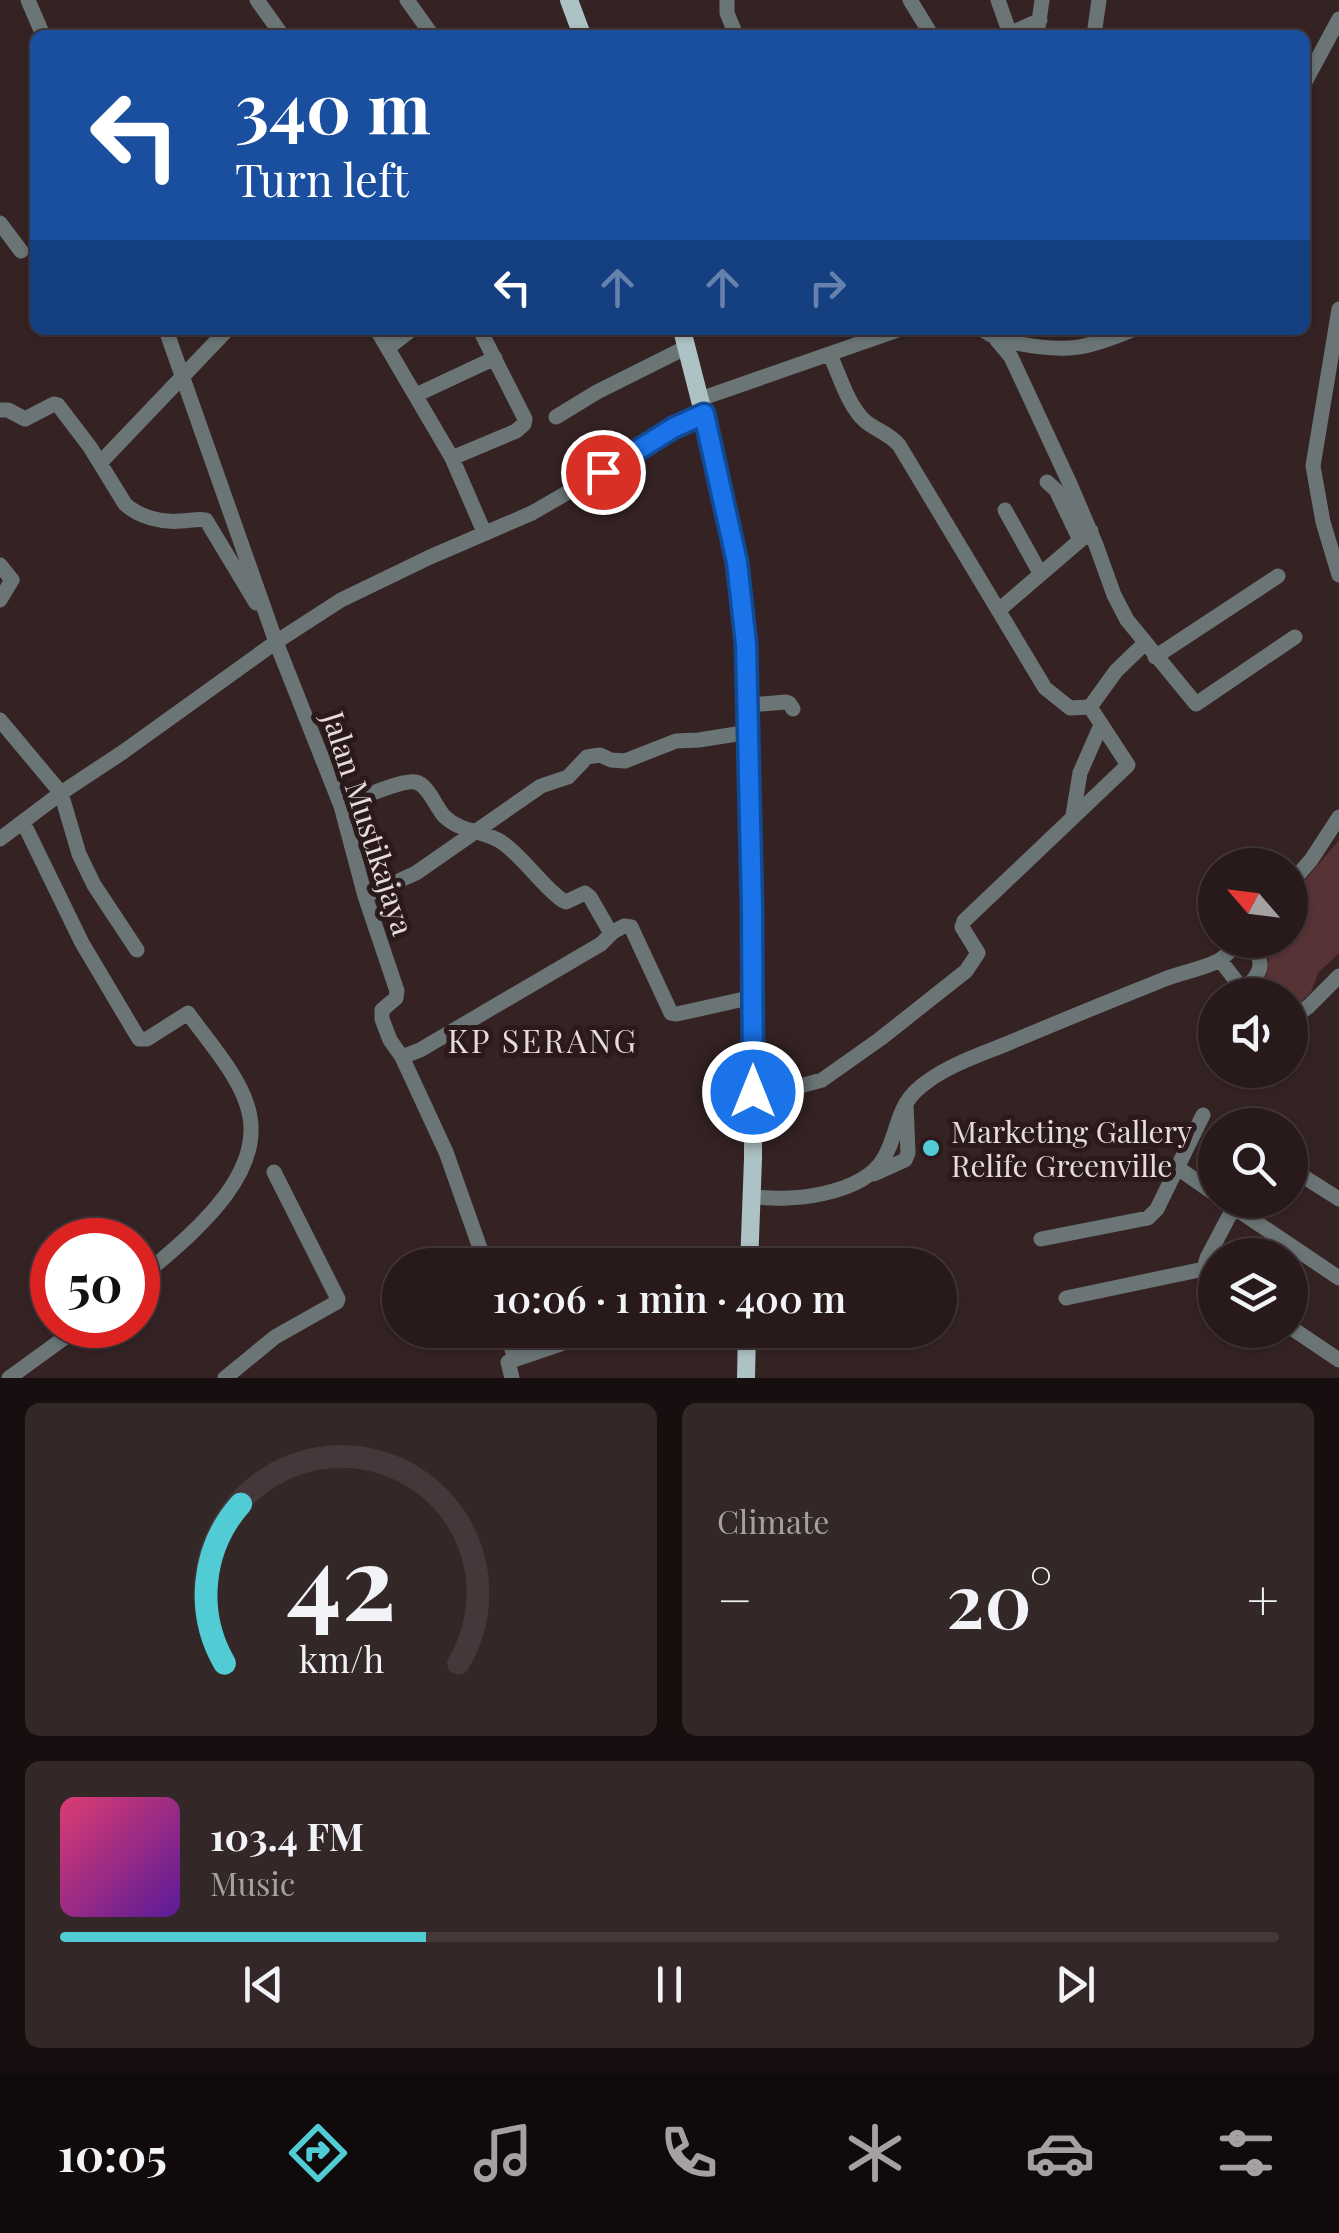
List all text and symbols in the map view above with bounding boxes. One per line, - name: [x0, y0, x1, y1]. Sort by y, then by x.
- text: 340 m: [235, 58, 431, 152]
- icon: left: [70, 70, 200, 200]
- text: Turn left: [235, 148, 409, 208]
- icon: left: [485, 260, 540, 315]
- icon: ahead: [590, 260, 645, 315]
- icon: ahead: [695, 260, 750, 315]
- icon: right: [800, 260, 855, 315]
- pin: [561, 430, 646, 515]
- icon: arrive: [576, 445, 631, 500]
- street label: Jalan Mustikajaya: [314, 705, 424, 940]
- north arrow: [1198, 848, 1308, 958]
- map controls: [1198, 848, 1308, 1348]
- button: sound: [1198, 978, 1308, 1088]
- district label: KP SERANG: [447, 1018, 639, 1061]
- position arrow: [701, 1040, 805, 1144]
- button: search: [1198, 1108, 1308, 1218]
- place label: Marketing Gallery Relife Greenville: [951, 1111, 1192, 1185]
- marker: Marketing Gallery Relife Greenville: [920, 1137, 942, 1159]
- speed limit sign: 50: [30, 1218, 160, 1348]
- button: layers: [1198, 1238, 1308, 1348]
- text: 10:06 · 1 min · 400 m: [493, 1272, 846, 1323]
- text: Climate: [717, 1499, 829, 1542]
- text: 42: [286, 1508, 396, 1647]
- text: 20°: [946, 1548, 1053, 1648]
- text: −: [717, 1561, 753, 1635]
- text: +: [1247, 1561, 1279, 1635]
- text: km/h: [298, 1634, 384, 1682]
- text: 103.4 FM: [210, 1810, 364, 1861]
- text: Music: [210, 1861, 295, 1904]
- icon: previous: [236, 1957, 291, 2012]
- icon: pause: [642, 1957, 697, 2012]
- icon: next: [1048, 1957, 1103, 2012]
- icon: directions: [283, 2118, 353, 2188]
- icon: music: [468, 2118, 538, 2188]
- icon: phone: [654, 2118, 724, 2188]
- icon: climate: [840, 2118, 910, 2188]
- icon: car: [1025, 2118, 1095, 2188]
- icon: filters: [1211, 2118, 1281, 2188]
- text: 10:05: [58, 2123, 167, 2183]

